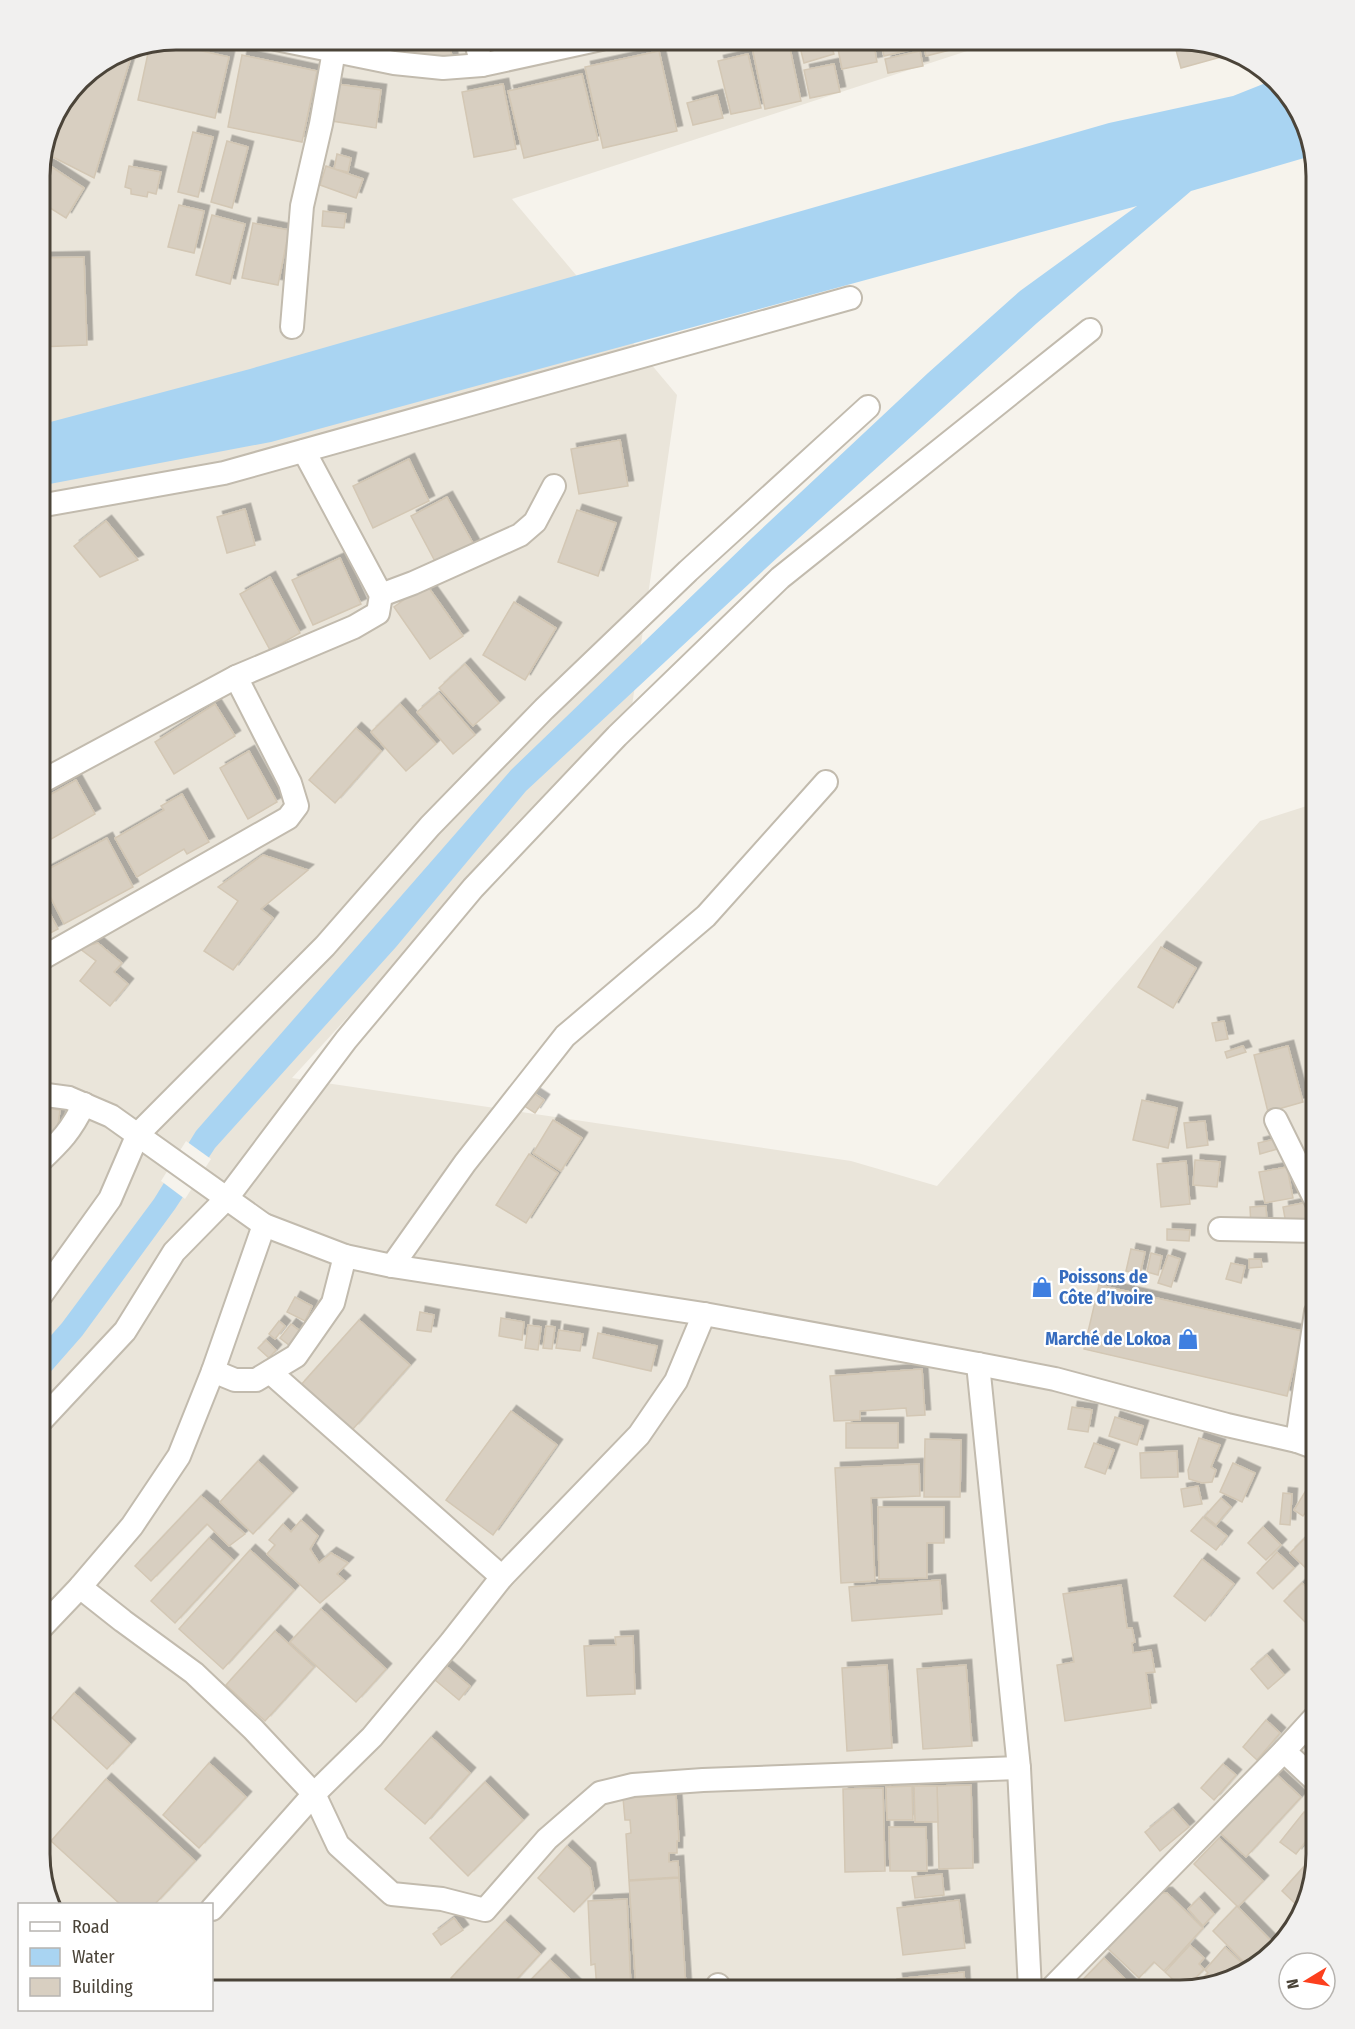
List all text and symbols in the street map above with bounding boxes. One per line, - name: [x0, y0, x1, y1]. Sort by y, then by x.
- place label: Poissons de Côte d’Ivoire: [1059, 1266, 1153, 1309]
- shop icon: Poissons de Côte d’Ivoire: [1030, 1275, 1054, 1299]
- shop icon: Marché de Lokoa: [1176, 1327, 1200, 1351]
- place label: Marché de Lokoa: [1045, 1328, 1171, 1350]
- legend: [18, 1903, 213, 2011]
- text: Road: [72, 1916, 109, 1938]
- text: Water: [72, 1946, 115, 1968]
- north arrow: [1277, 1951, 1337, 2011]
- text: Building: [72, 1976, 133, 1998]
- text: N: [1283, 1977, 1303, 1990]

